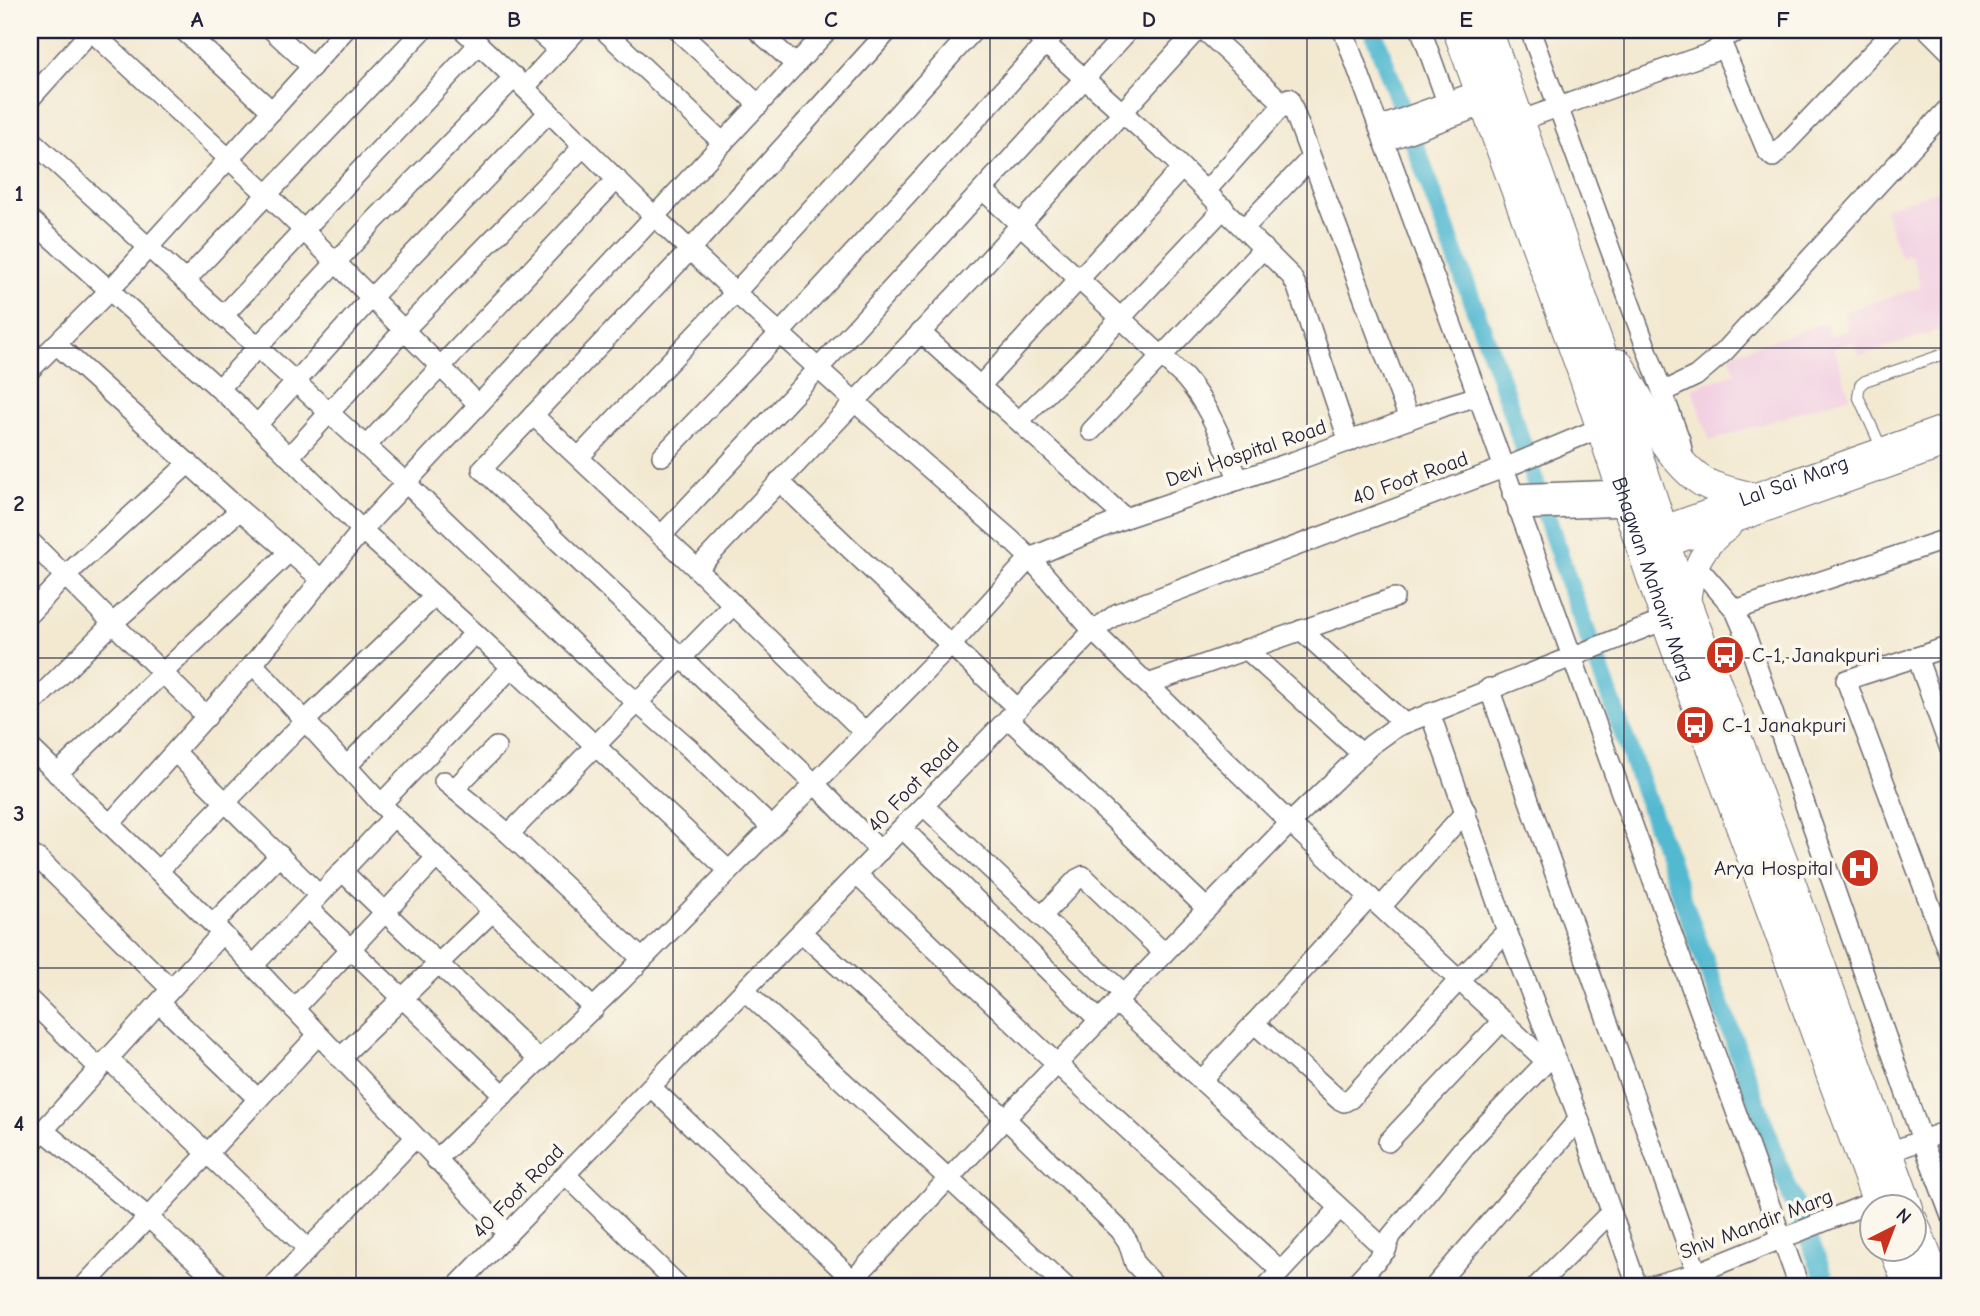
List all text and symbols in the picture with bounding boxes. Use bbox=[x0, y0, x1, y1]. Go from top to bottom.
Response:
text: A bbox=[191, 6, 204, 33]
text: B bbox=[507, 6, 521, 33]
text: C bbox=[824, 6, 838, 33]
text: D bbox=[1142, 6, 1156, 33]
text: E bbox=[1459, 6, 1473, 33]
text: F bbox=[1776, 6, 1790, 33]
text: 1 bbox=[14, 180, 24, 207]
street label: Devi Hospital Road bbox=[1163, 414, 1329, 492]
street label: 40 Foot Road bbox=[1349, 446, 1471, 510]
street label: Lal Sai Marg bbox=[1736, 450, 1851, 511]
street label: Bhagwan Mahavir Marg bbox=[1607, 474, 1699, 685]
text: 2 bbox=[13, 490, 25, 517]
bus stop icon: C-1, Janakpuri bbox=[1704, 634, 1746, 676]
place label: C-1, Janakpuri bbox=[1752, 643, 1880, 667]
bus stop icon: C-1 Janakpuri bbox=[1674, 704, 1716, 746]
place label: C-1 Janakpuri bbox=[1722, 713, 1847, 737]
street label: 40 Foot Road bbox=[862, 733, 964, 837]
text: 3 bbox=[13, 800, 25, 827]
hospital icon: Arya Hospital bbox=[1839, 847, 1881, 889]
place label: Arya Hospital bbox=[1714, 856, 1833, 880]
text: 4 bbox=[14, 1110, 25, 1137]
street label: 40 Foot Road bbox=[467, 1139, 569, 1243]
street label: Shiv Mandir Marg bbox=[1676, 1184, 1836, 1264]
north arrow bbox=[1857, 1194, 1927, 1264]
text: N bbox=[1892, 1204, 1916, 1228]

